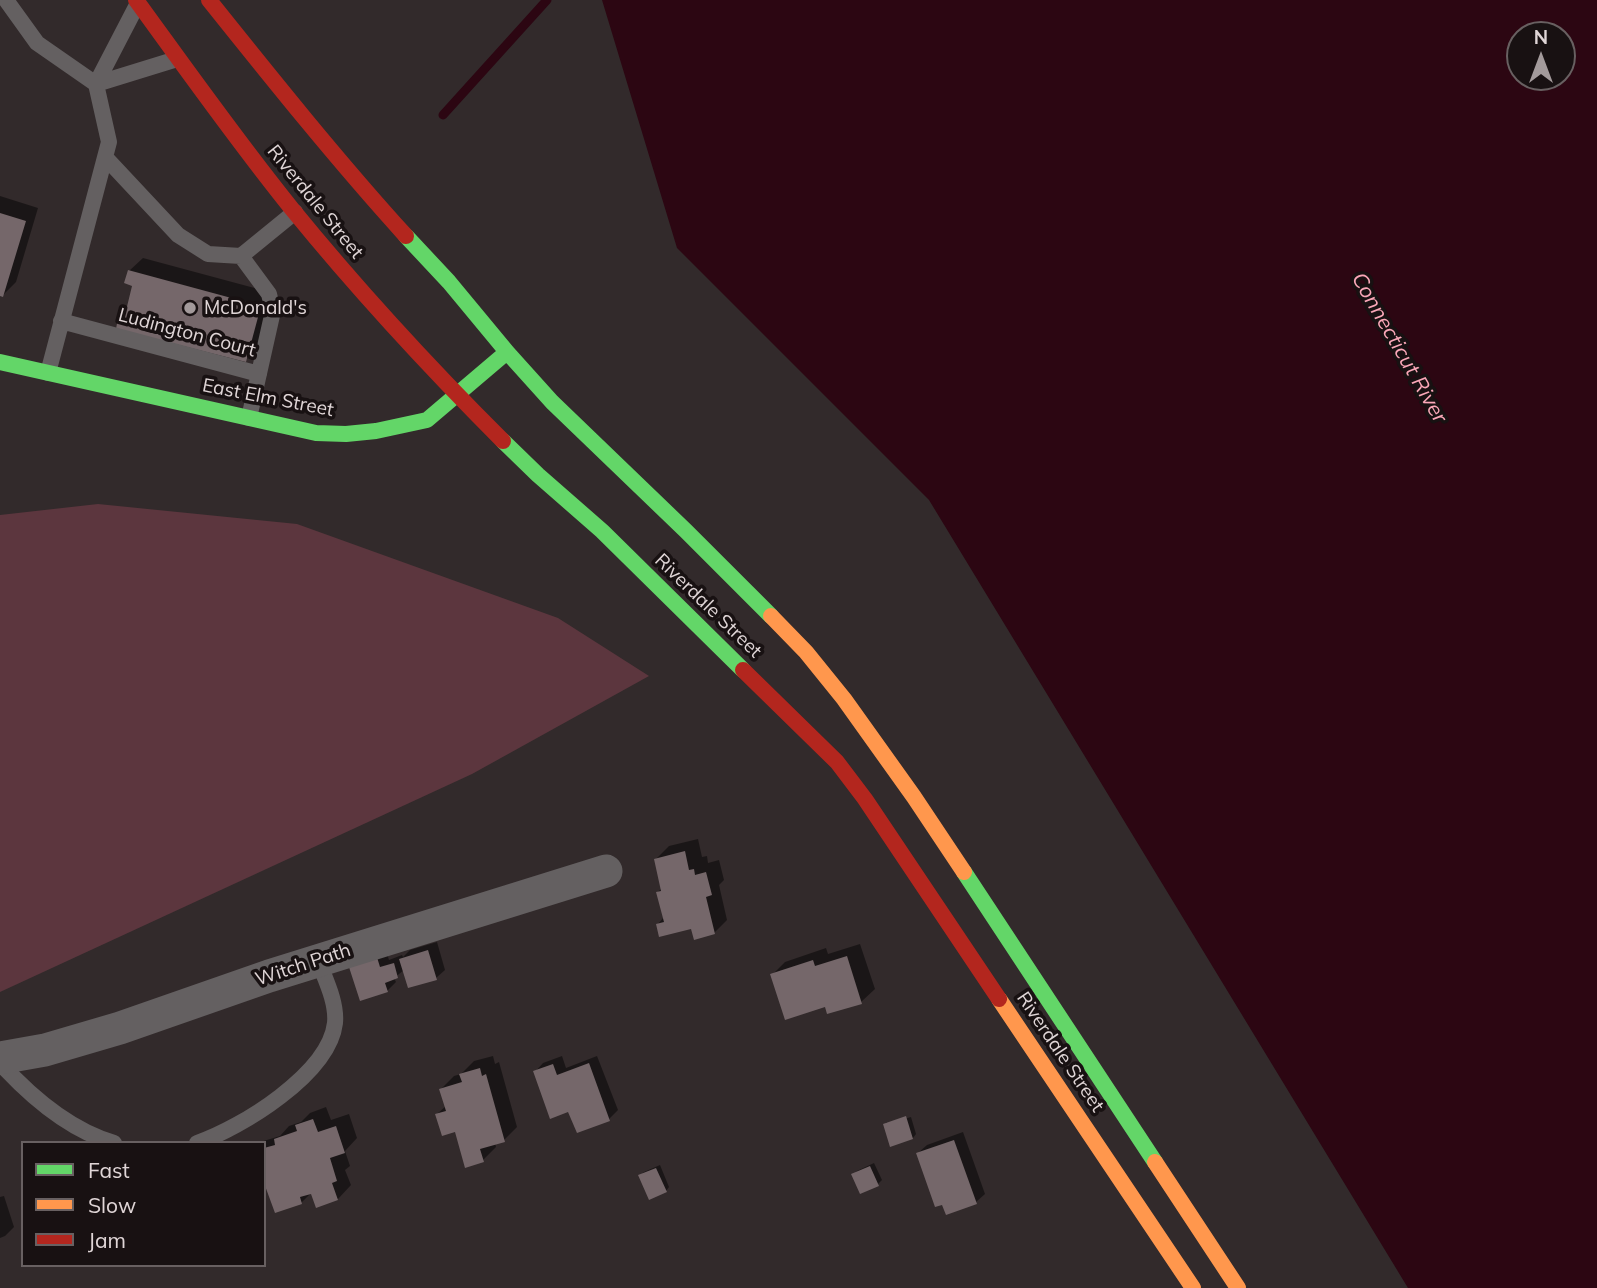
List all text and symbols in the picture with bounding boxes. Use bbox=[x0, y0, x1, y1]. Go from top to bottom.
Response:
north arrow bbox=[1506, 21, 1576, 91]
text: N bbox=[1534, 25, 1548, 49]
street label: Riverdale Street bbox=[262, 140, 368, 264]
water label: Connecticut River bbox=[1346, 268, 1452, 428]
place label: McDonald's bbox=[204, 297, 307, 319]
marker: McDonald's bbox=[182, 300, 198, 316]
street label: Ludington Court bbox=[116, 304, 258, 362]
street label: East Elm Street bbox=[200, 374, 336, 422]
street label: Riverdale Street bbox=[650, 549, 766, 663]
street label: Witch Path bbox=[252, 939, 354, 991]
street label: Riverdale Street bbox=[1011, 988, 1109, 1116]
legend bbox=[21, 1141, 266, 1267]
text: Fast bbox=[88, 1157, 130, 1183]
text: Slow bbox=[88, 1192, 136, 1218]
text: Jam bbox=[88, 1227, 126, 1253]

